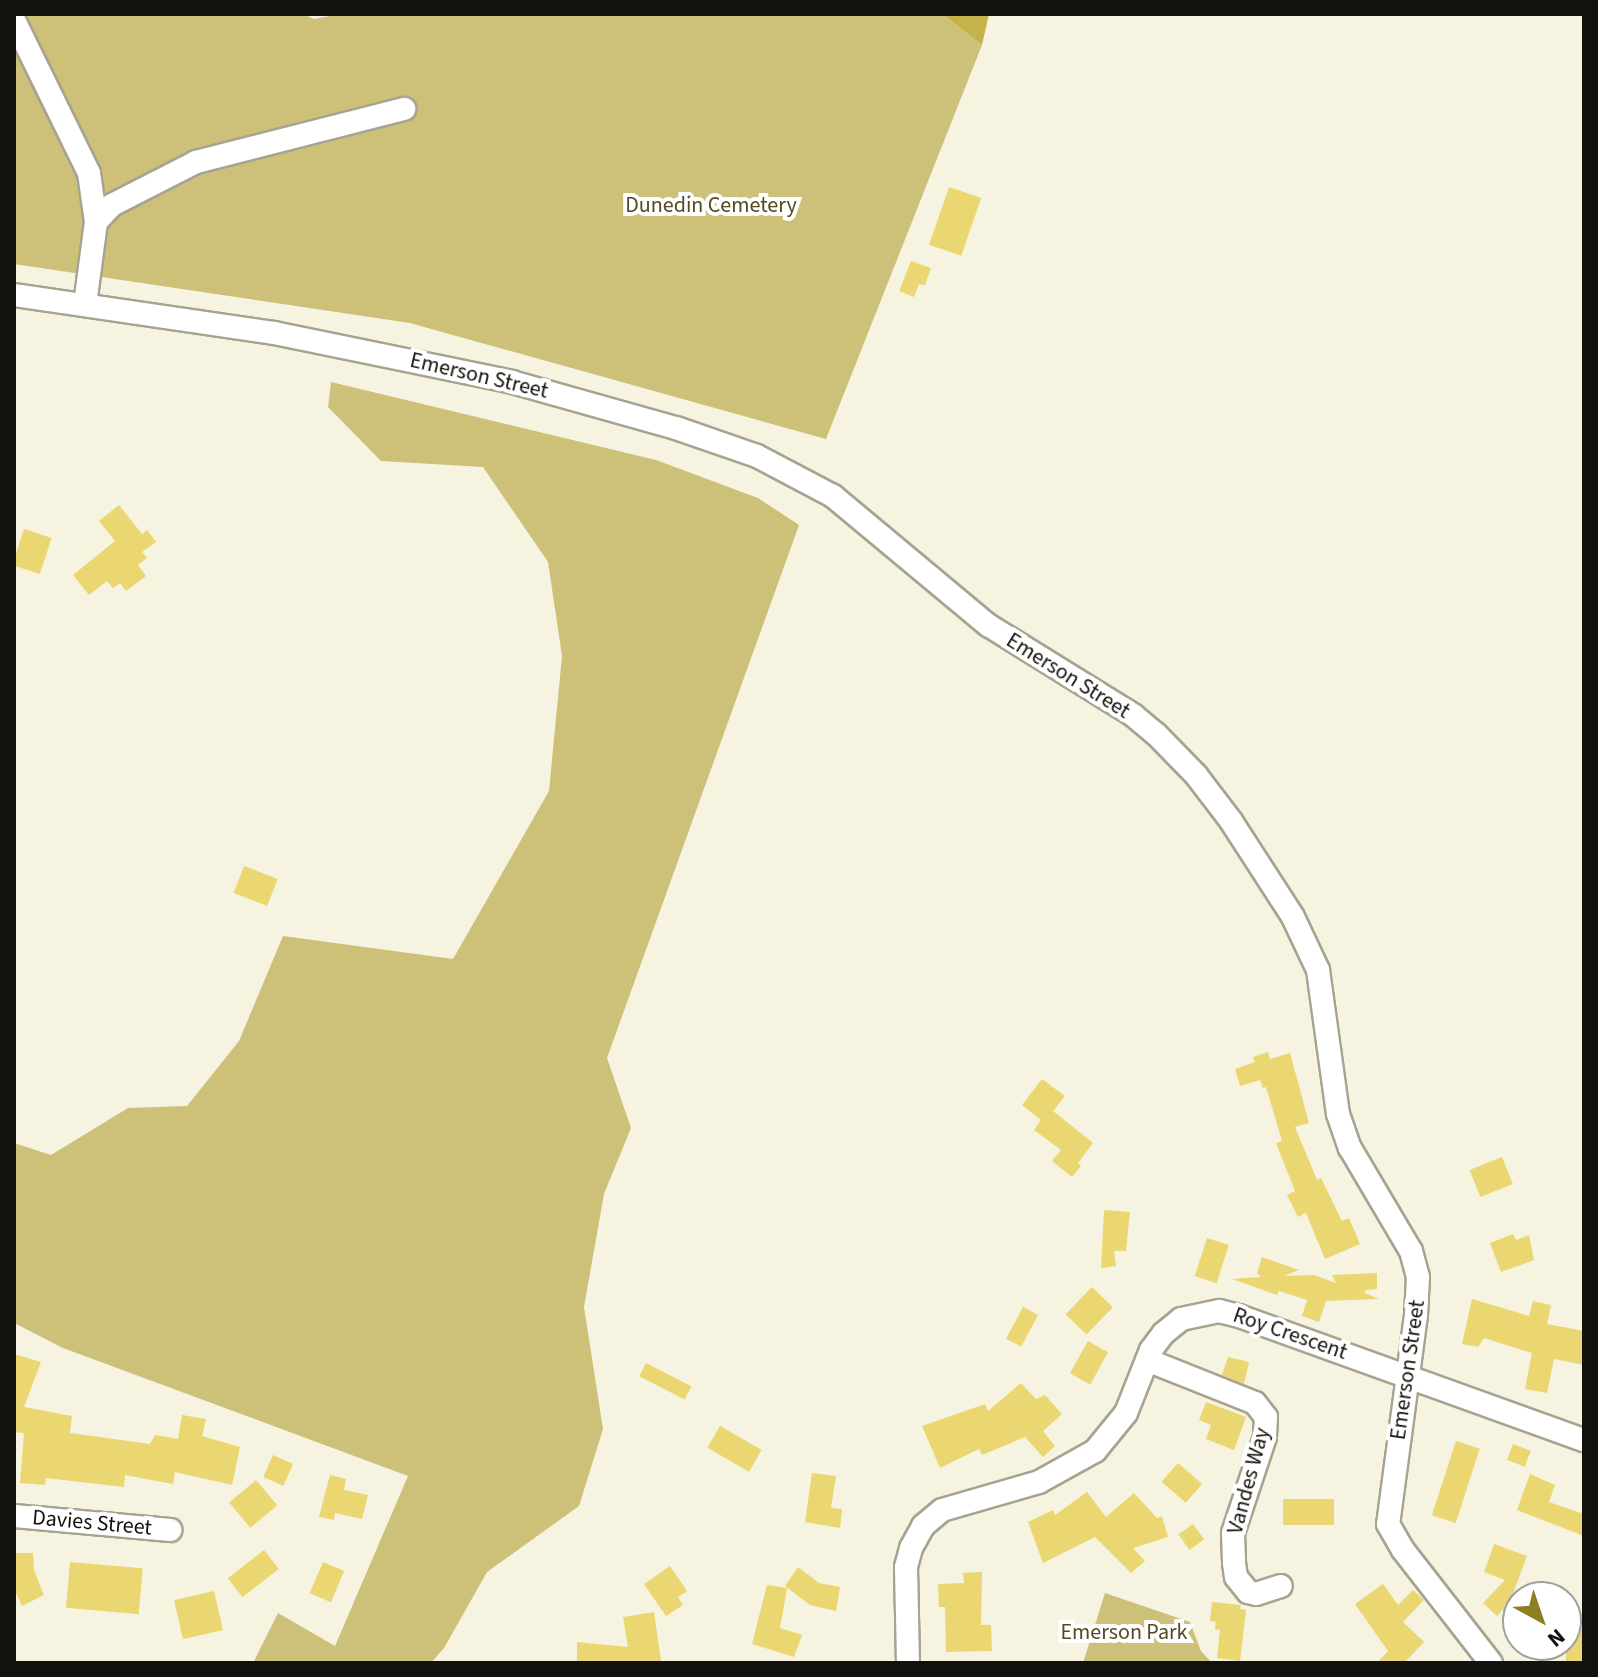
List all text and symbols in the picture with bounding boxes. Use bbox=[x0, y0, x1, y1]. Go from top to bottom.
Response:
park label: Dunedin Cemetery bbox=[625, 193, 797, 219]
street label: Emerson Street bbox=[407, 347, 551, 405]
street label: Emerson Street bbox=[1001, 627, 1135, 725]
street label: Emerson Street bbox=[1385, 1298, 1431, 1442]
street label: Roy Crescent bbox=[1230, 1302, 1350, 1366]
street label: Vandes Way bbox=[1222, 1425, 1276, 1537]
street label: Davies Street bbox=[31, 1505, 153, 1541]
north arrow bbox=[1502, 1581, 1582, 1661]
park label: Emerson Park bbox=[1061, 1620, 1187, 1646]
text: N bbox=[1540, 1621, 1572, 1655]

